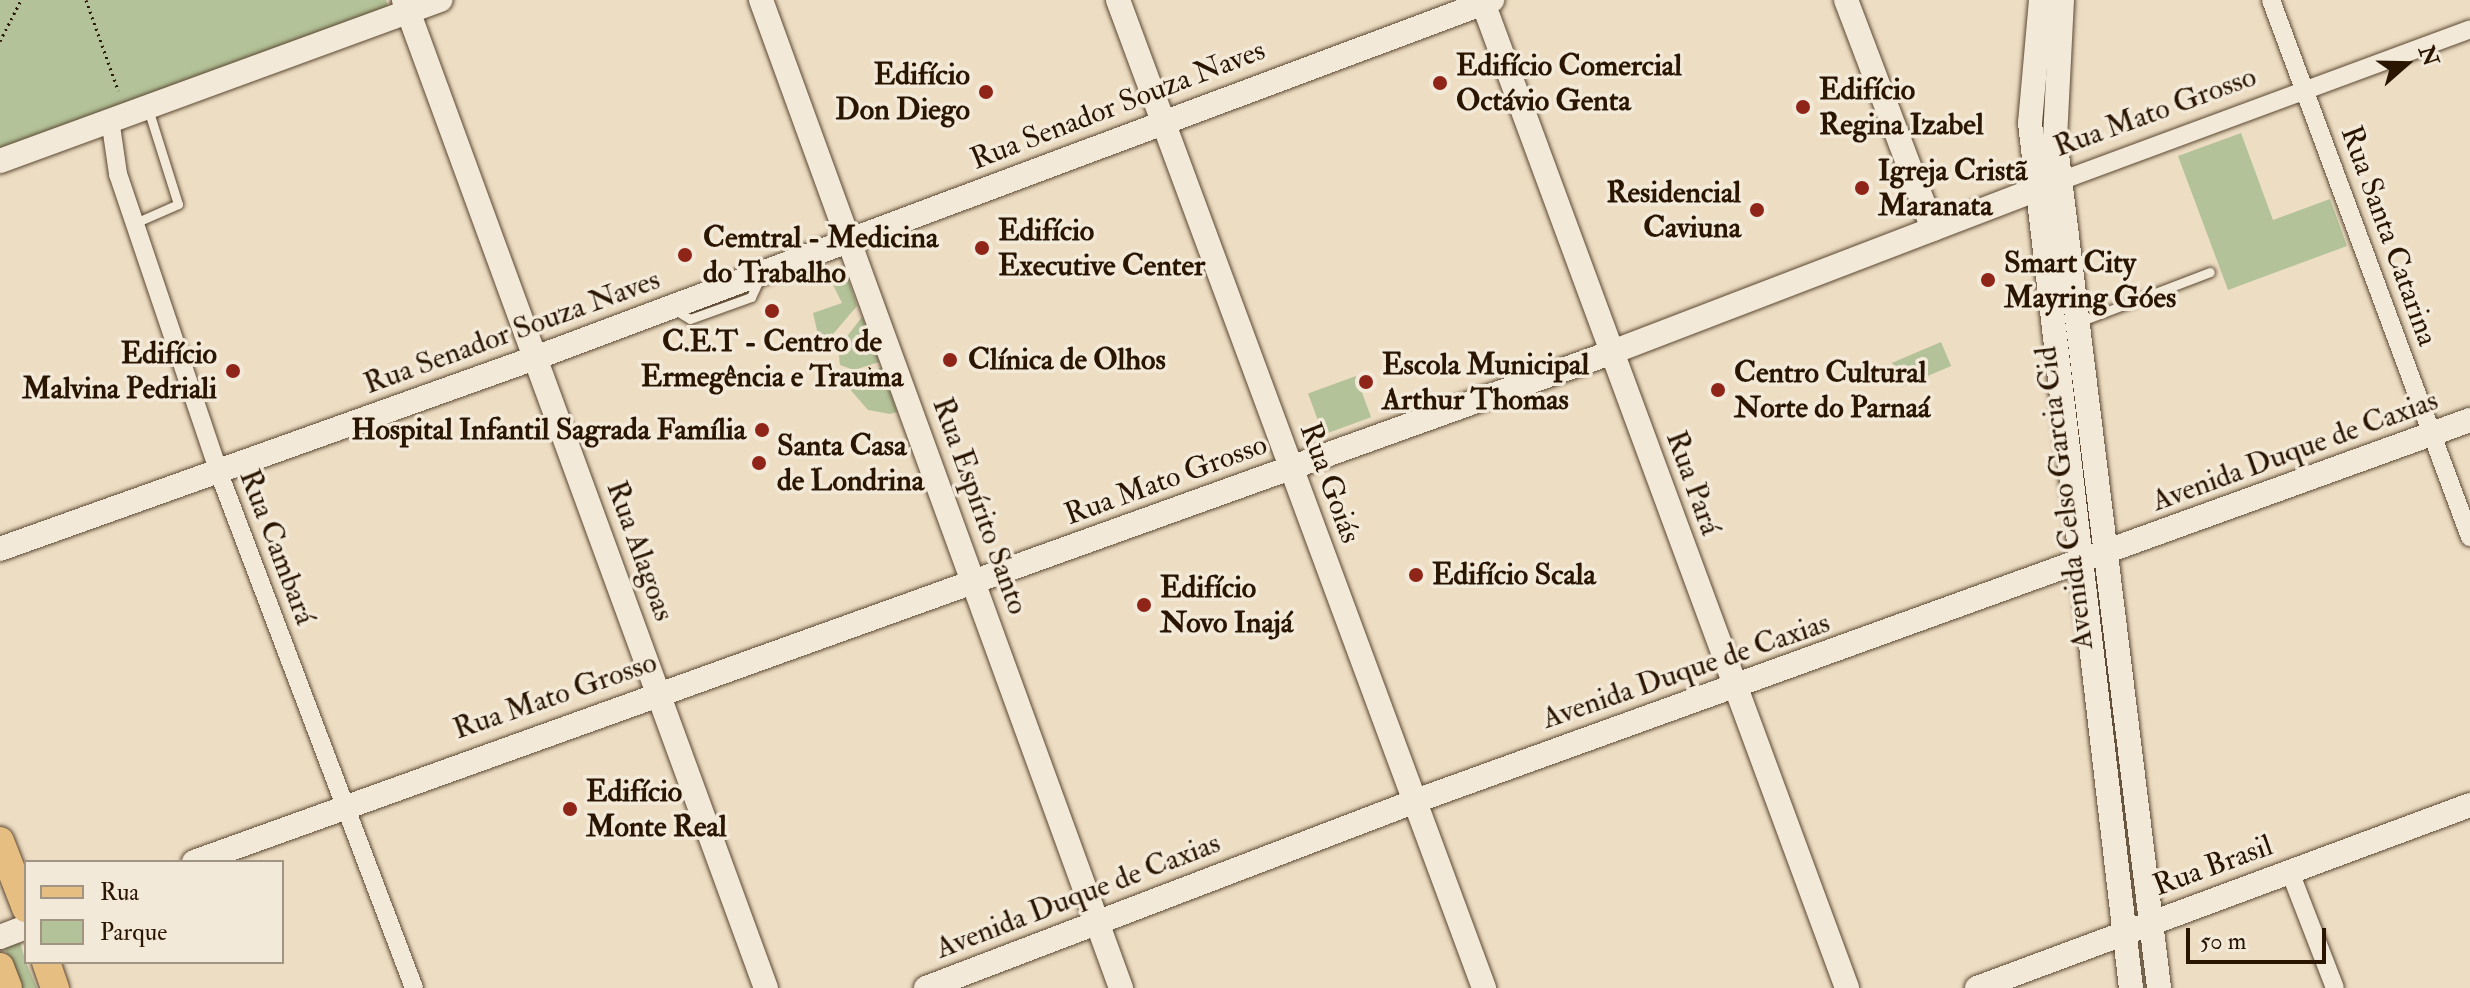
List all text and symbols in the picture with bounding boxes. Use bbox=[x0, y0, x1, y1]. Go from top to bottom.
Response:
north arrow bbox=[2366, 24, 2446, 104]
street label: Rua Senador Souza Naves bbox=[966, 32, 1270, 178]
text: N bbox=[2412, 42, 2445, 70]
place label: Edifício Comercial Octávio Genta bbox=[1456, 48, 1682, 118]
place label: Edifício Don Diego bbox=[835, 57, 970, 128]
street label: Rua Mato Grosso bbox=[2049, 59, 2261, 165]
place label: Edifício Regina Izabel bbox=[1819, 72, 1984, 142]
marker: Edifício Comercial Octávio Genta bbox=[1431, 74, 1449, 92]
marker: Edifício Don Diego bbox=[977, 83, 995, 101]
marker: Edifício Regina Izabel bbox=[1794, 98, 1812, 116]
street label: Rua Santa Catarina bbox=[2333, 121, 2445, 351]
place label: Igreja Cristã Maranata bbox=[1878, 153, 2027, 224]
place label: Residencial Caviuna bbox=[1606, 175, 1741, 246]
marker: Igreja Cristã Maranata bbox=[1853, 179, 1871, 197]
marker: Residencial Caviuna bbox=[1748, 201, 1766, 219]
place label: Edifício Executive Center bbox=[998, 213, 1205, 284]
place label: Cemtral - Medicina do Trabalho bbox=[703, 220, 938, 290]
marker: Edifício Executive Center bbox=[973, 239, 991, 257]
marker: Cemtral - Medicina do Trabalho bbox=[674, 244, 696, 266]
place label: Smart City Mayring Góes bbox=[2004, 245, 2176, 316]
street label: Rua Senador Souza Naves bbox=[359, 262, 665, 402]
marker: Smart City Mayring Góes bbox=[1979, 271, 1997, 289]
marker: C.E.T - Centro de Ermegência e Trauma bbox=[763, 302, 781, 320]
place label: C.E.T - Centro de Ermegência e Trauma bbox=[641, 324, 903, 394]
place label: Edifício Malvina Pedriali bbox=[22, 336, 217, 406]
place label: Clínica de Olhos bbox=[968, 342, 1166, 378]
street label: Avenida Celso Garcia Cid bbox=[2029, 344, 2101, 652]
place label: Escola Municipal Arthur Thomas bbox=[1382, 347, 1589, 418]
marker: Clínica de Olhos bbox=[939, 349, 961, 371]
place label: Centro Cultural Norte do Parnaá bbox=[1734, 355, 1930, 426]
marker: Edifício Malvina Pedriali bbox=[224, 362, 242, 380]
marker: Escola Municipal Arthur Thomas bbox=[1357, 373, 1375, 391]
marker: Centro Cultural Norte do Parnaá bbox=[1709, 381, 1727, 399]
street label: Avenida Duque de Caxias bbox=[2147, 382, 2443, 520]
street label: Rua Espírito Santo bbox=[924, 393, 1036, 619]
place label: Hospital Infantil Sagrada Família bbox=[351, 412, 746, 448]
street label: Rua Goiás bbox=[1292, 418, 1368, 548]
marker: Hospital Infantil Sagrada Família bbox=[753, 421, 771, 439]
street label: Rua Pará bbox=[1658, 426, 1728, 540]
street label: Rua Mato Grosso bbox=[1060, 427, 1272, 533]
place label: Santa Casa de Londrina bbox=[777, 428, 924, 498]
marker: Santa Casa de Londrina bbox=[748, 452, 770, 474]
street label: Rua Cambará bbox=[231, 464, 323, 630]
street label: Rua Alagoas bbox=[598, 476, 682, 626]
place label: Edifício Scala bbox=[1432, 557, 1596, 593]
marker: Edifício Scala bbox=[1407, 566, 1425, 584]
place label: Edifício Novo Inajá bbox=[1160, 570, 1293, 640]
marker: Edifício Novo Inajá bbox=[1135, 596, 1153, 614]
street label: Avenida Duque de Caxias bbox=[1537, 605, 1835, 737]
street label: Rua Mato Grosso bbox=[449, 644, 661, 748]
place label: Edifício Monte Real bbox=[586, 774, 727, 844]
marker: Edifício Monte Real bbox=[561, 800, 579, 818]
street label: Avenida Duque de Caxias bbox=[931, 825, 1225, 967]
street label: Rua Brasil bbox=[2148, 828, 2278, 904]
legend bbox=[24, 860, 284, 964]
text: Rua bbox=[100, 877, 139, 908]
scale bar bbox=[2190, 912, 2330, 962]
text: Parque bbox=[100, 917, 167, 948]
text: 50 m bbox=[2200, 926, 2246, 957]

